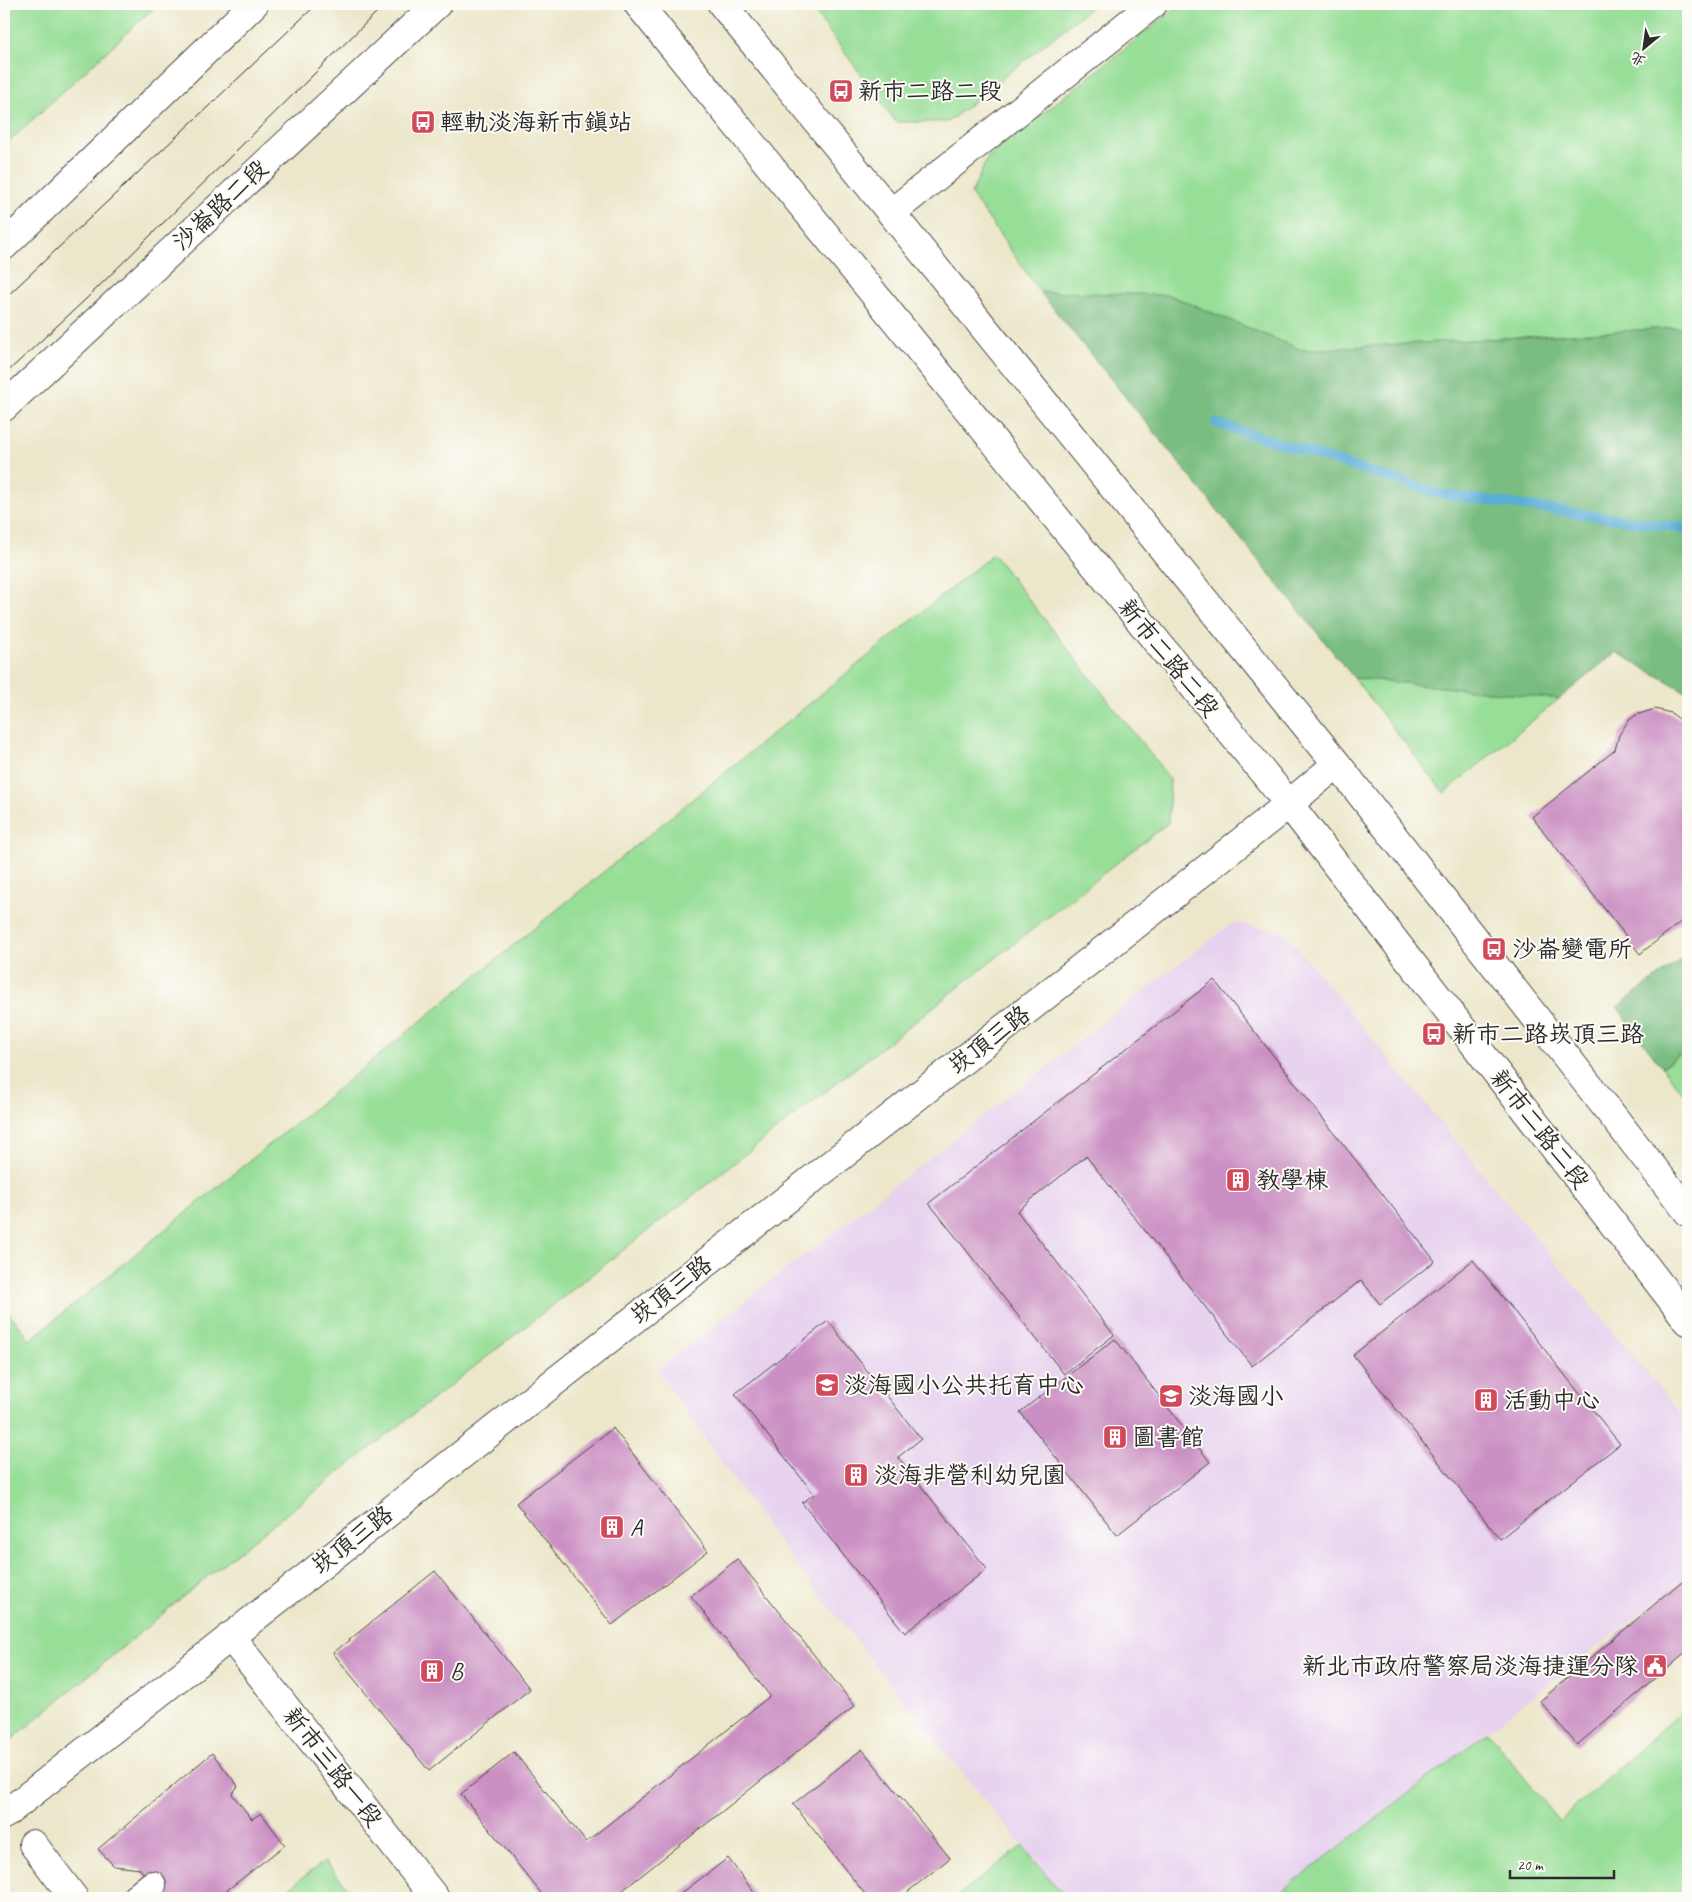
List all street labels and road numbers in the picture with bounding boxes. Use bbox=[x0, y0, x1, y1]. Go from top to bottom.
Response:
street label: 沙崙路二段 bbox=[166, 153, 274, 257]
street label: 新市二路二段 bbox=[1112, 593, 1226, 723]
street label: 崁頂三路 bbox=[942, 999, 1036, 1081]
street label: 新市二路二段 bbox=[1484, 1063, 1596, 1195]
street label: 崁頂三路 bbox=[624, 1249, 718, 1331]
street label: 崁頂三路 bbox=[305, 1499, 399, 1581]
street label: 新市三路一段 bbox=[277, 1701, 389, 1833]

